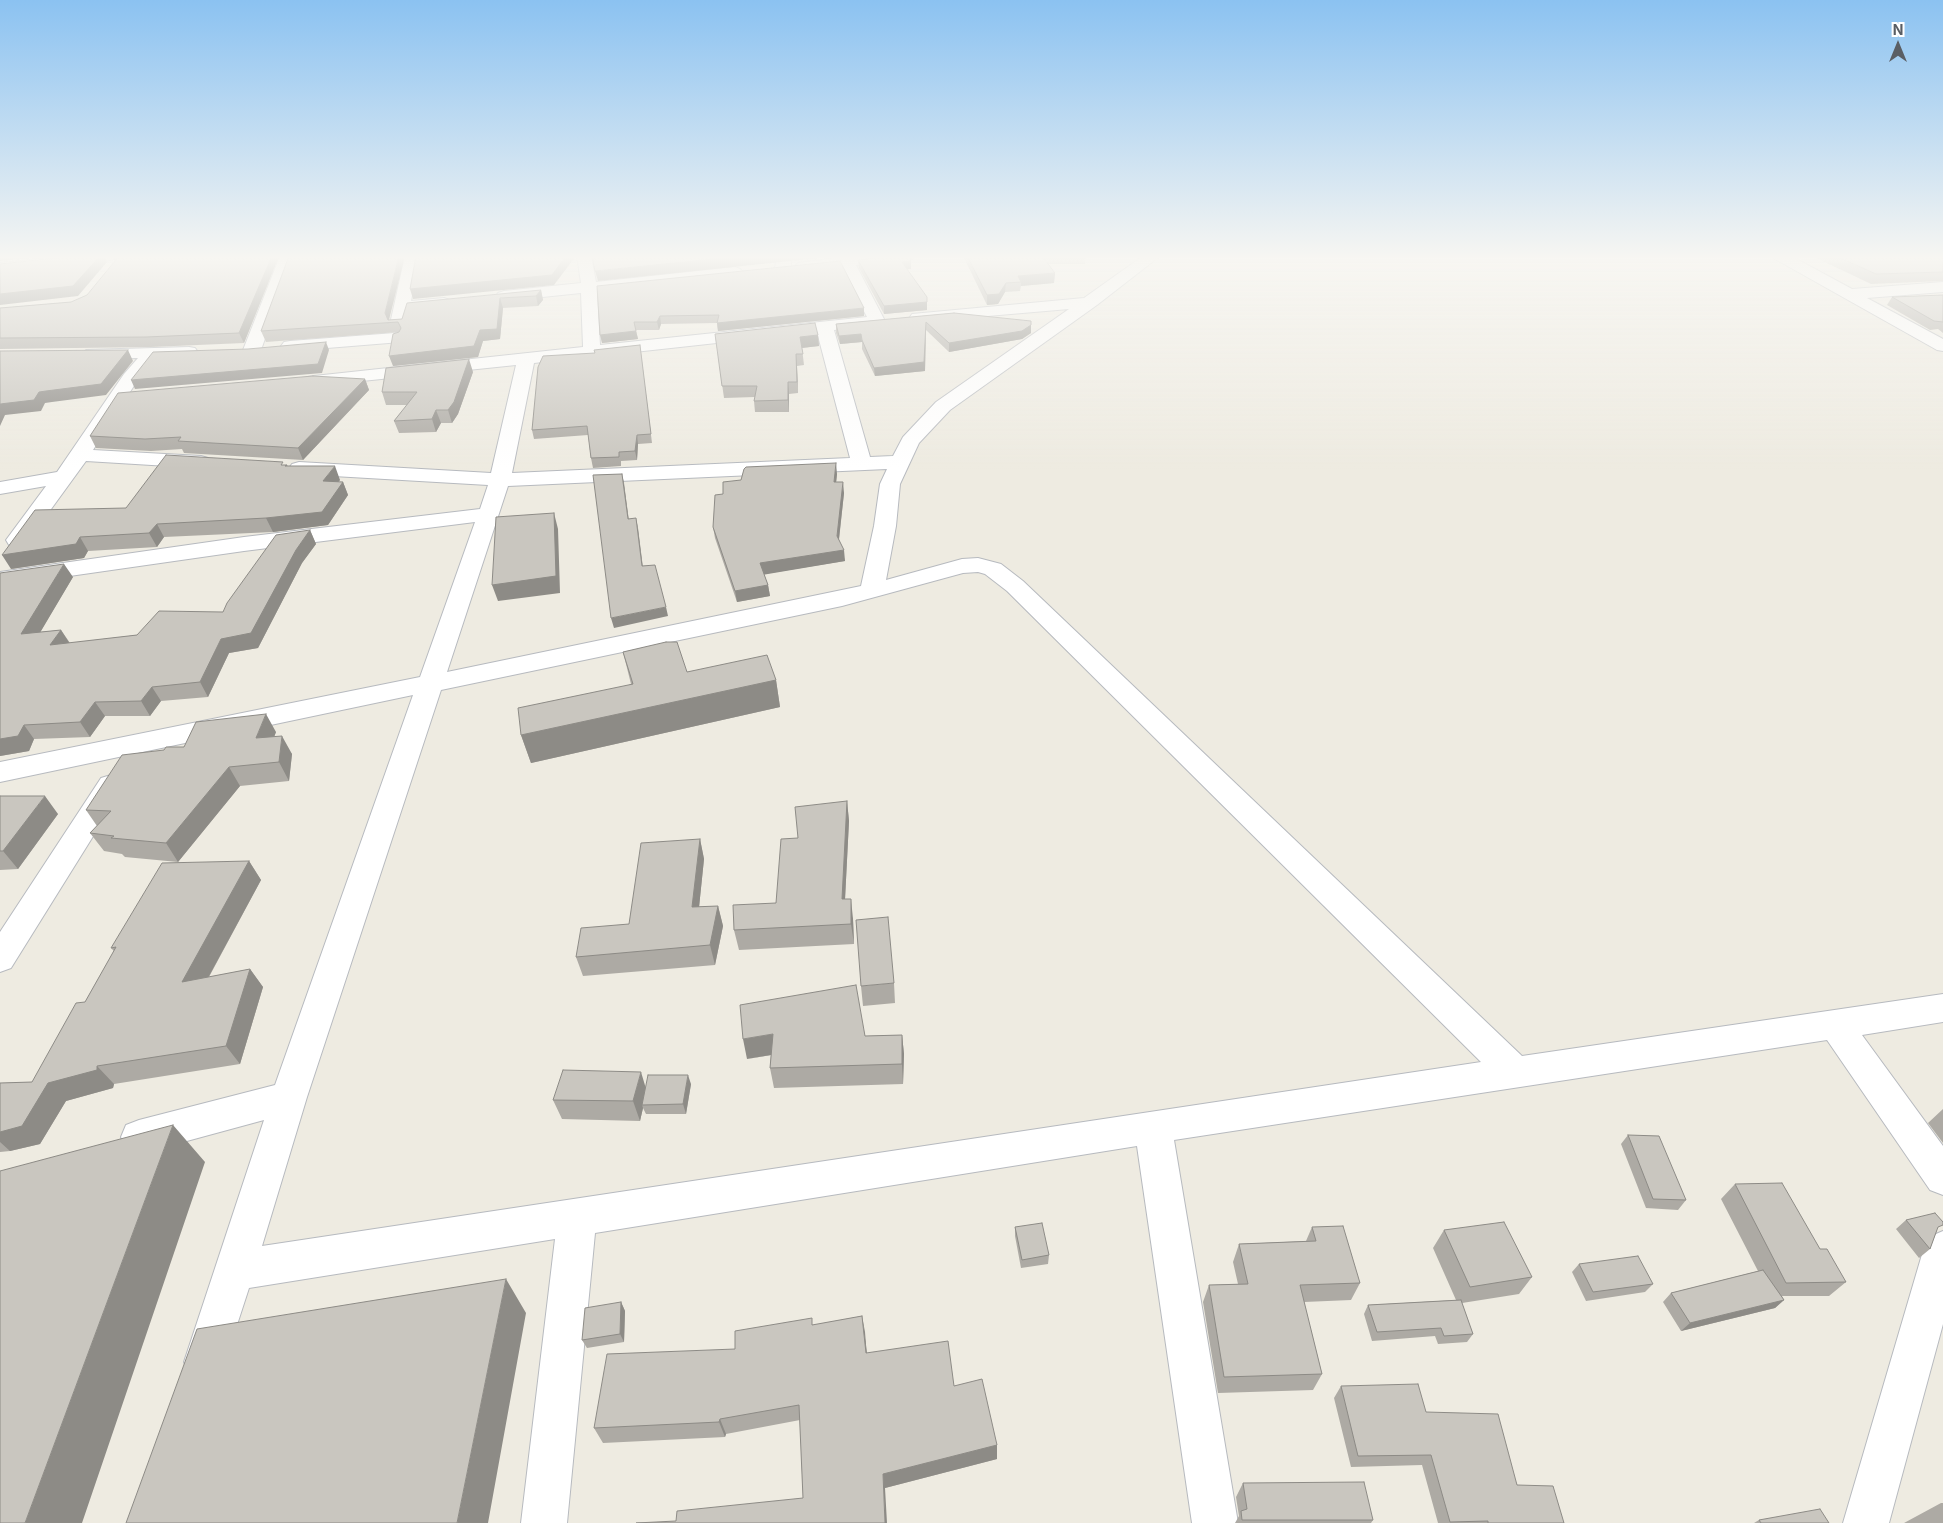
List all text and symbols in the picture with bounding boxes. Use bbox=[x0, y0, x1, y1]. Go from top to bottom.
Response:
north arrow bbox=[1873, 20, 1923, 70]
text: N bbox=[1893, 21, 1903, 38]

